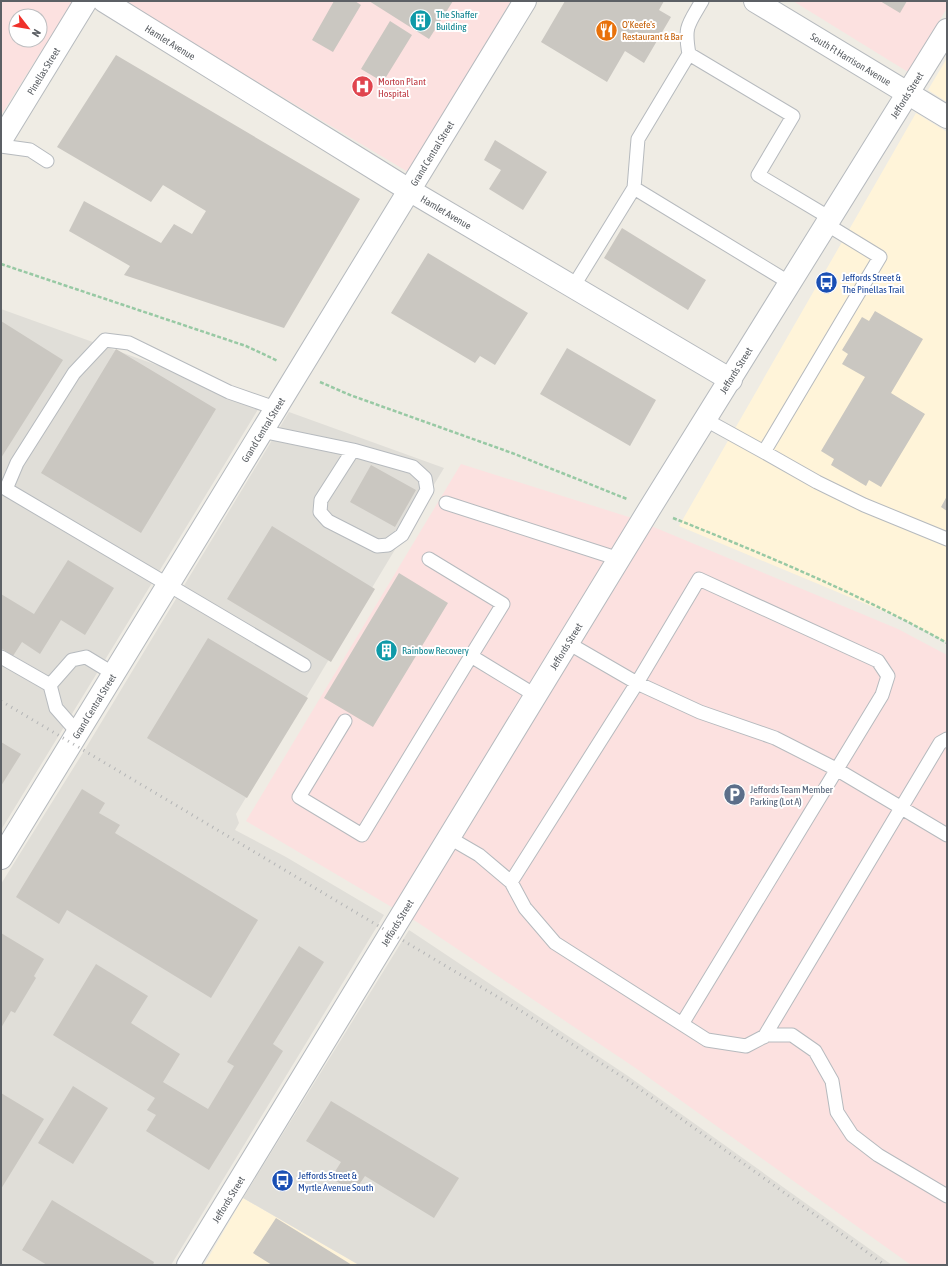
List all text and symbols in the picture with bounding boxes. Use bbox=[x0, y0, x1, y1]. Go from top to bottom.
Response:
building icon: The Shaffer Building bbox=[407, 7, 433, 33]
north arrow bbox=[8, 8, 48, 48]
place label: The Shaffer Building bbox=[436, 9, 479, 32]
restaurant icon: O'Keefe's Restaurant & Bar bbox=[593, 17, 619, 43]
place label: O'Keefe's Restaurant & Bar bbox=[622, 19, 684, 42]
street label: Hamlet Avenue bbox=[143, 22, 198, 62]
text: N bbox=[30, 27, 43, 39]
street label: South Ft Harrison Avenue bbox=[809, 30, 893, 88]
street label: Pinellas Street bbox=[25, 45, 62, 96]
street label: Jeffords Street bbox=[888, 70, 925, 120]
hospital icon: Morton Plant Hospital bbox=[349, 74, 375, 100]
place label: Morton Plant Hospital bbox=[378, 76, 426, 99]
street label: Grand Central Street bbox=[408, 119, 456, 188]
street label: Hamlet Avenue bbox=[419, 193, 474, 231]
bus stop icon: Jeffords Street & The Pinellas Trail bbox=[813, 270, 839, 296]
place label: Jeffords Street & The Pinellas Trail bbox=[842, 272, 905, 295]
street label: Jeffords Street bbox=[717, 345, 754, 395]
street label: Grand Central Street bbox=[239, 395, 287, 464]
street label: Jeffords Street bbox=[547, 621, 584, 671]
building icon: Rainbow Recovery bbox=[373, 637, 399, 663]
place label: Rainbow Recovery bbox=[402, 645, 469, 656]
street label: Grand Central Street bbox=[70, 672, 118, 741]
parking icon: Jeffords Team Member Parking (Lot A) bbox=[722, 782, 748, 808]
place label: Jeffords Team Member Parking (Lot A) bbox=[750, 784, 834, 807]
street label: Jeffords Street bbox=[379, 897, 415, 948]
bus stop icon: Jeffords Street & Myrtle Avenue South bbox=[269, 1168, 295, 1194]
place label: Jeffords Street & Myrtle Avenue South bbox=[298, 1170, 374, 1193]
street label: Jeffords Street bbox=[210, 1174, 247, 1225]

